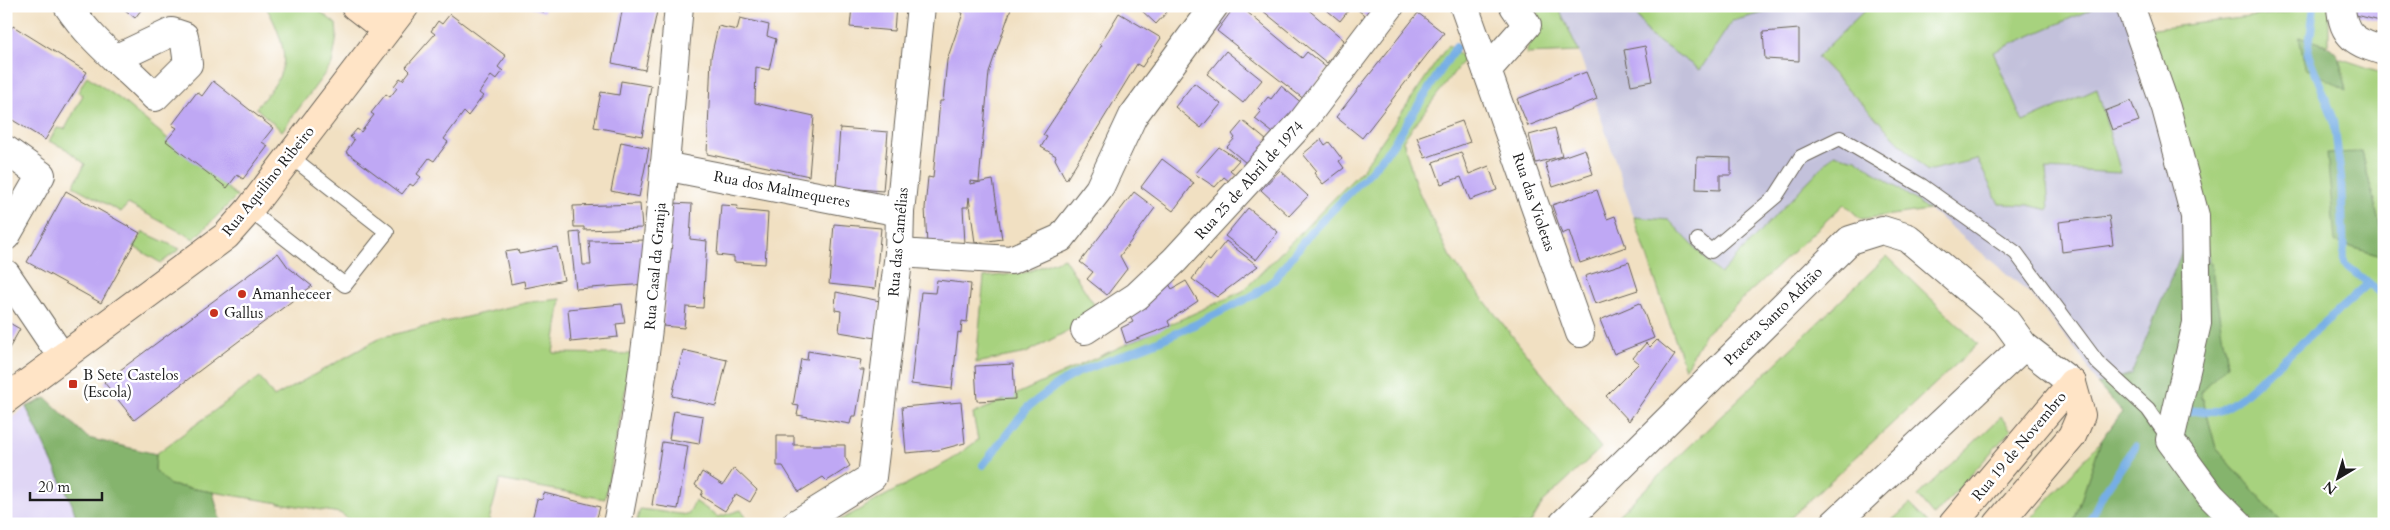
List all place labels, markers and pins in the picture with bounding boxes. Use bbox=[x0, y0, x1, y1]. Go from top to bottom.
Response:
place label: Amanheceer bbox=[252, 284, 332, 304]
marker: Amanheceer bbox=[236, 288, 248, 300]
place label: Gallus bbox=[224, 303, 263, 323]
marker: Gallus bbox=[208, 307, 220, 319]
place label: B Sete Castelos (Escola) bbox=[83, 365, 179, 402]
marker: B Sete Castelos (Escola) bbox=[67, 378, 79, 390]

